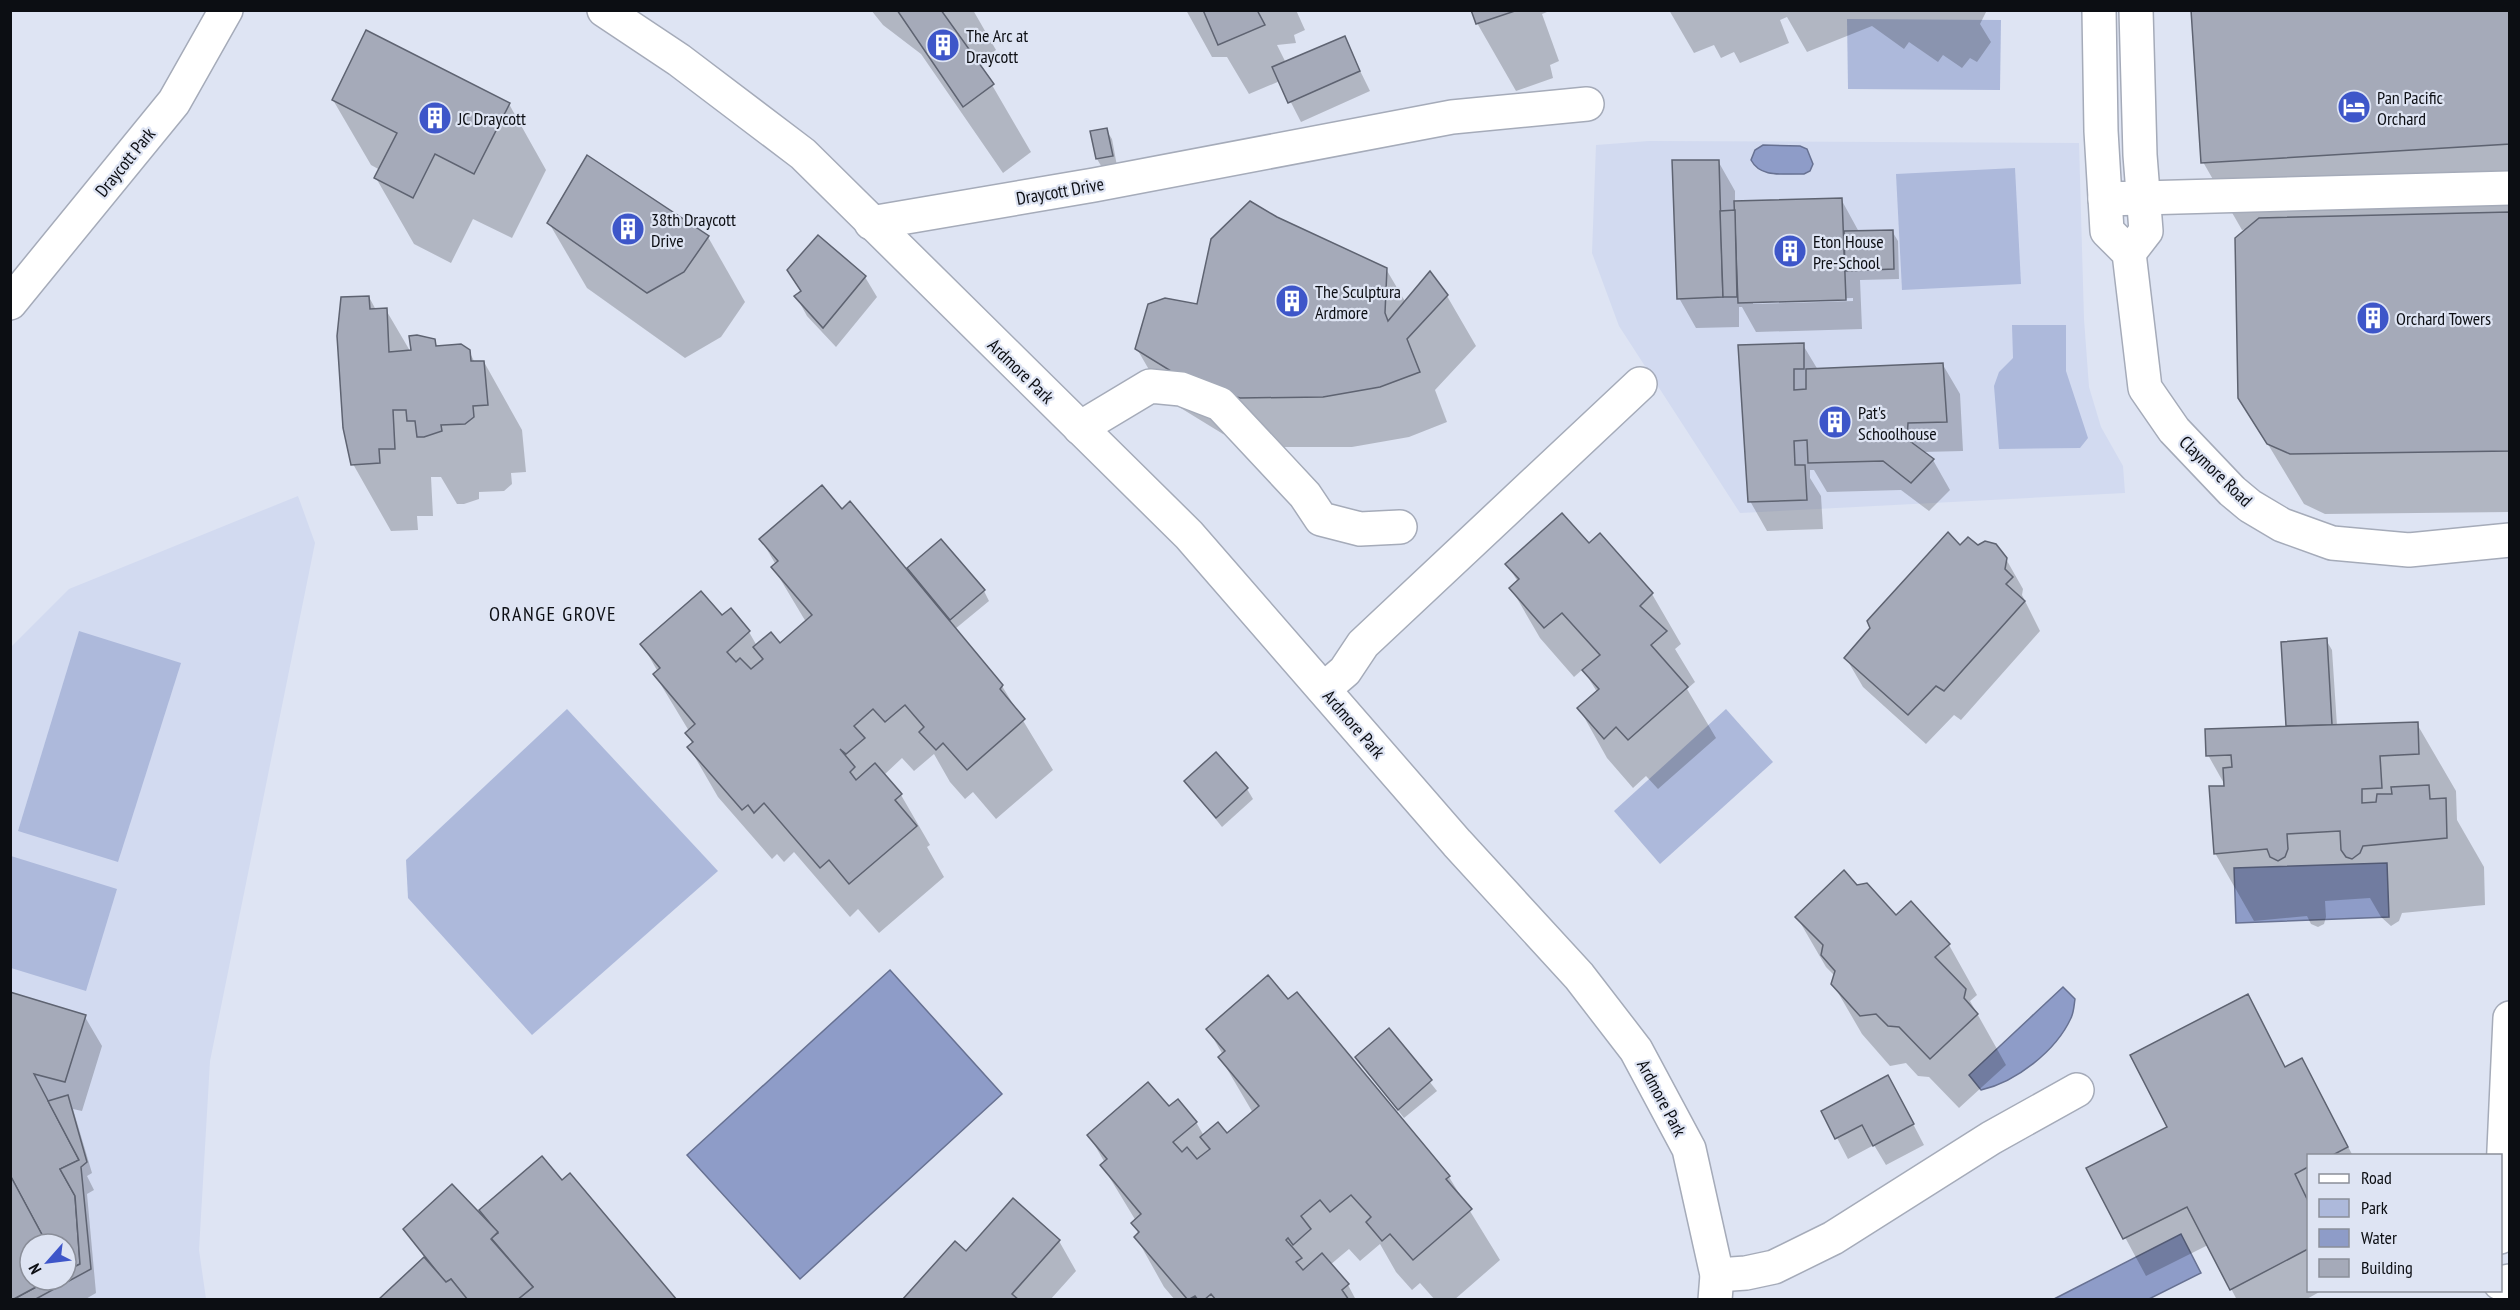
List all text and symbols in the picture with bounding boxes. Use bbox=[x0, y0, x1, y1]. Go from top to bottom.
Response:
place label: The Arc at Draycott bbox=[966, 24, 1028, 68]
building icon: The Arc at Draycott bbox=[925, 27, 961, 63]
place label: Pan Pacific Orchard bbox=[2377, 86, 2444, 130]
hotel icon: Pan Pacific Orchard bbox=[2336, 89, 2372, 125]
building icon: JC Draycott bbox=[417, 100, 453, 136]
place label: JC Draycott bbox=[457, 107, 526, 130]
street label: Draycott Park bbox=[90, 123, 160, 201]
street label: Draycott Drive bbox=[1014, 172, 1106, 210]
place label: 38th Draycott Drive bbox=[651, 208, 736, 252]
building icon: 38th Draycott Drive bbox=[610, 211, 646, 247]
place label: Eton House Pre-School bbox=[1813, 230, 1884, 274]
building icon: Eton House Pre-School bbox=[1772, 233, 1808, 269]
place label: The Sculptura Ardmore bbox=[1315, 280, 1401, 324]
building icon: The Sculptura Ardmore bbox=[1274, 283, 1310, 319]
building icon: Orchard Towers bbox=[2355, 300, 2391, 336]
place label: Orchard Towers bbox=[2396, 307, 2491, 330]
street label: Ardmore Park bbox=[983, 334, 1059, 408]
place label: Pat's Schoolhouse bbox=[1858, 401, 1937, 445]
building icon: Pat's Schoolhouse bbox=[1817, 404, 1853, 440]
street label: Claymore Road bbox=[2175, 430, 2257, 512]
district label: ORANGE GROVE bbox=[489, 601, 617, 627]
street label: Ardmore Park bbox=[1318, 685, 1390, 763]
street label: Ardmore Park bbox=[1632, 1056, 1692, 1140]
legend bbox=[2307, 1154, 2502, 1292]
text: Road bbox=[2361, 1166, 2392, 1189]
text: Park bbox=[2361, 1196, 2388, 1219]
text: Water bbox=[2361, 1226, 2397, 1249]
north arrow bbox=[18, 1232, 78, 1292]
text: Building bbox=[2361, 1256, 2413, 1279]
text: N bbox=[24, 1261, 46, 1278]

